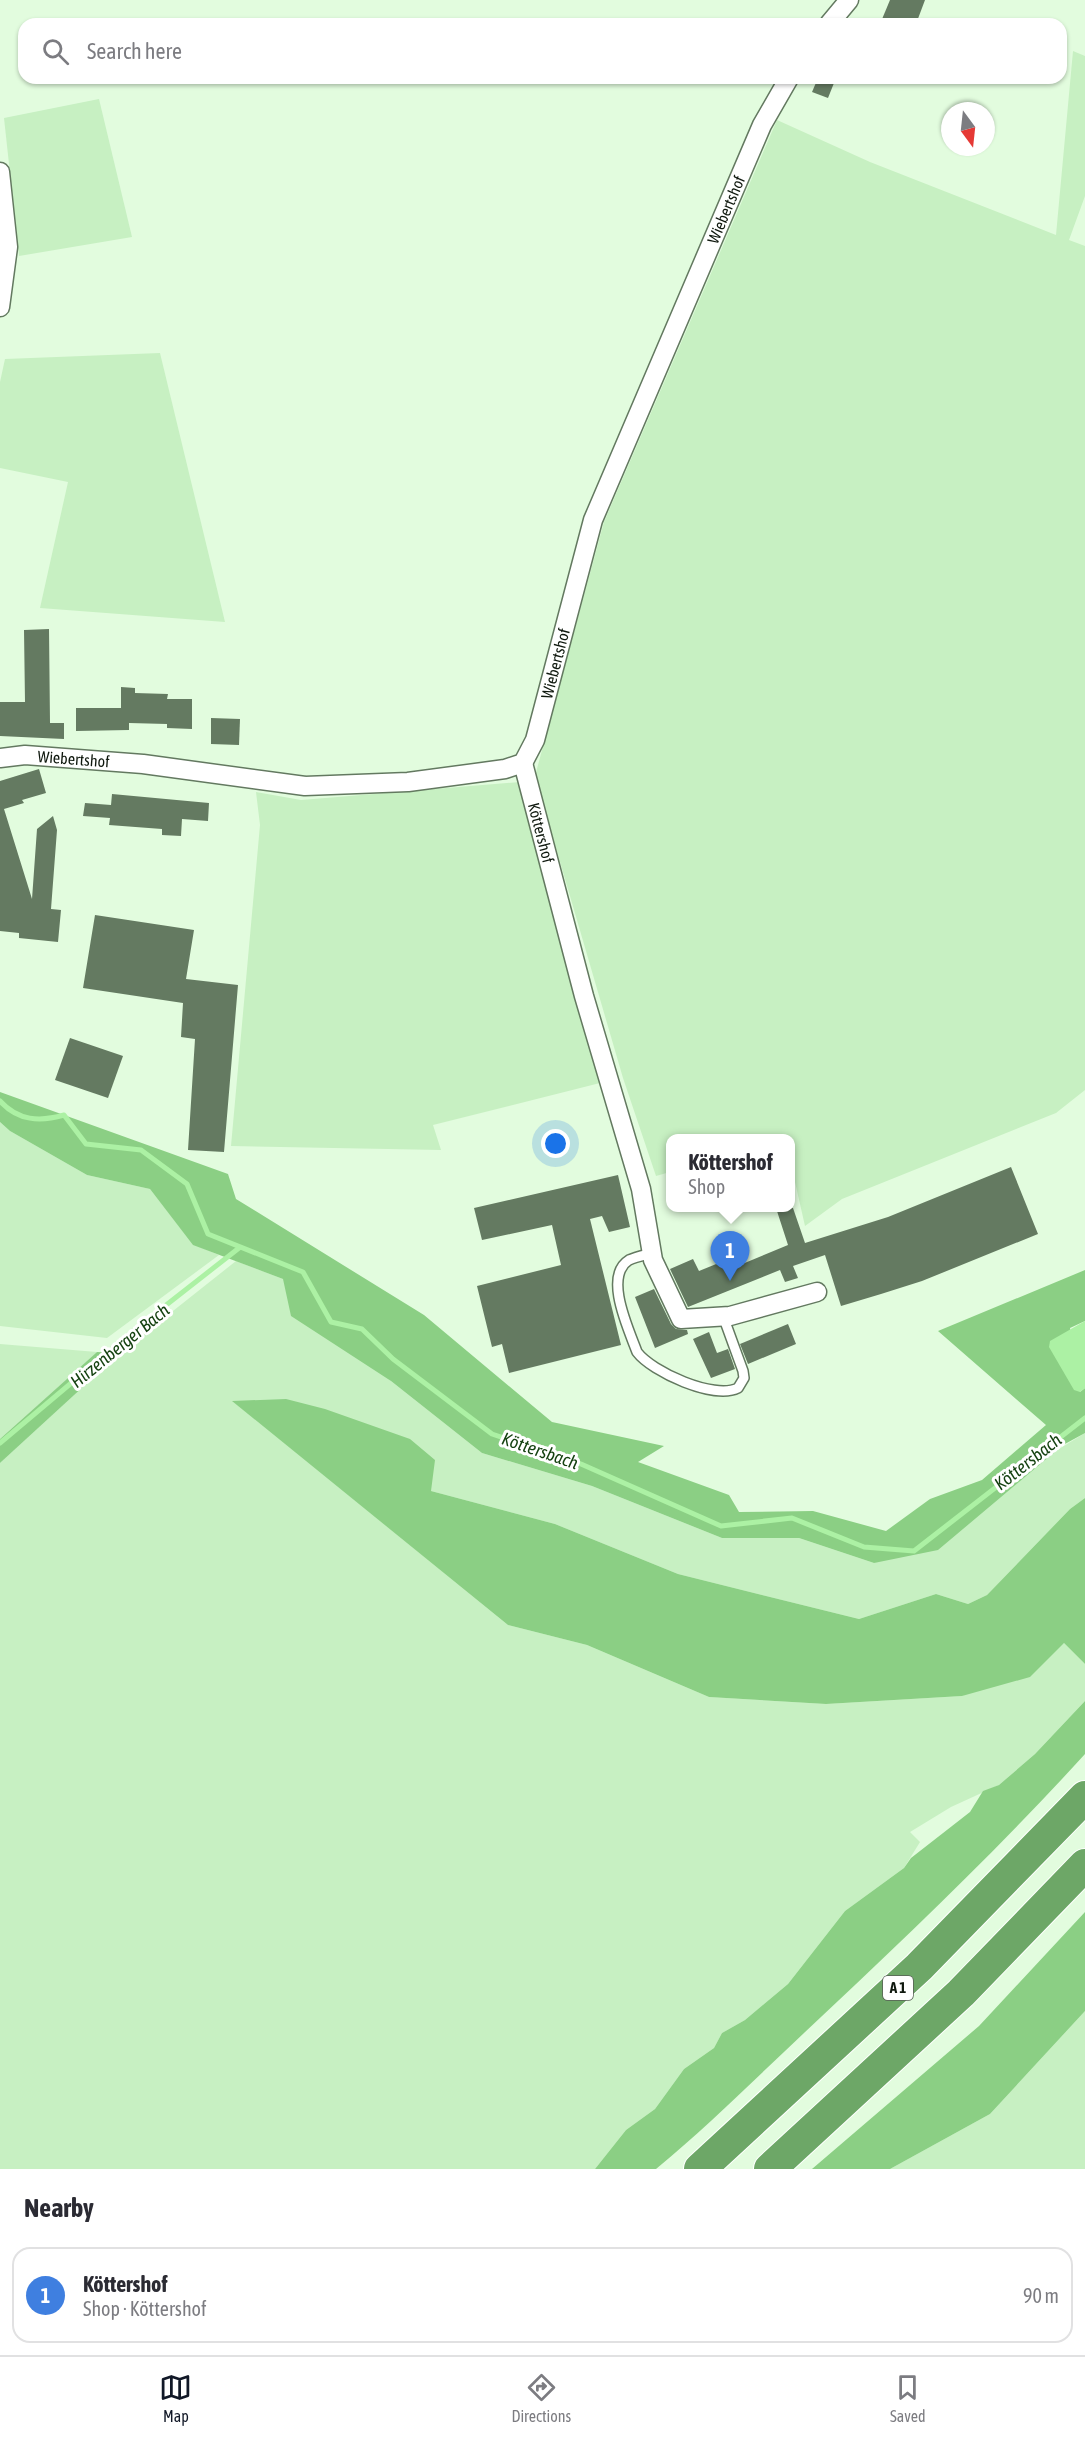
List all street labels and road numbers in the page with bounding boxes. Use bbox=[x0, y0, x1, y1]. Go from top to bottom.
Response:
street label: Wiebertshof bbox=[703, 172, 748, 246]
street label: Wiebertshof bbox=[537, 626, 573, 701]
street label: Wiebertshof bbox=[37, 747, 111, 770]
street label: Köttershof bbox=[525, 801, 558, 865]
road number: A 1 bbox=[883, 1976, 913, 2000]

